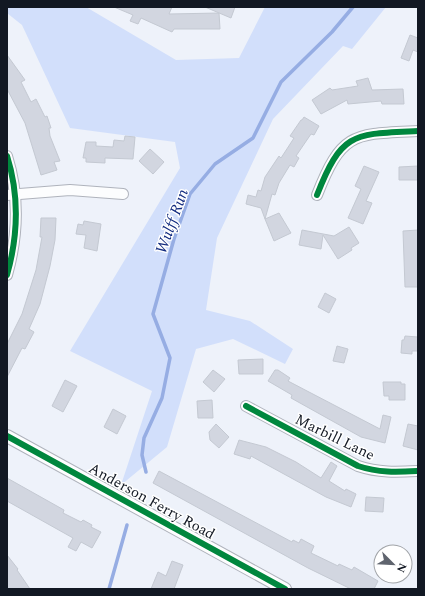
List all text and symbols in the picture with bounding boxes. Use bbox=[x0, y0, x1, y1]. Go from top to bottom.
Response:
water label: Wulff Run bbox=[149, 185, 195, 257]
street label: Marbill Lane bbox=[291, 408, 379, 467]
street label: Anderson Ferry Road bbox=[84, 457, 219, 546]
north arrow bbox=[373, 544, 413, 584]
text: N bbox=[392, 560, 411, 575]

